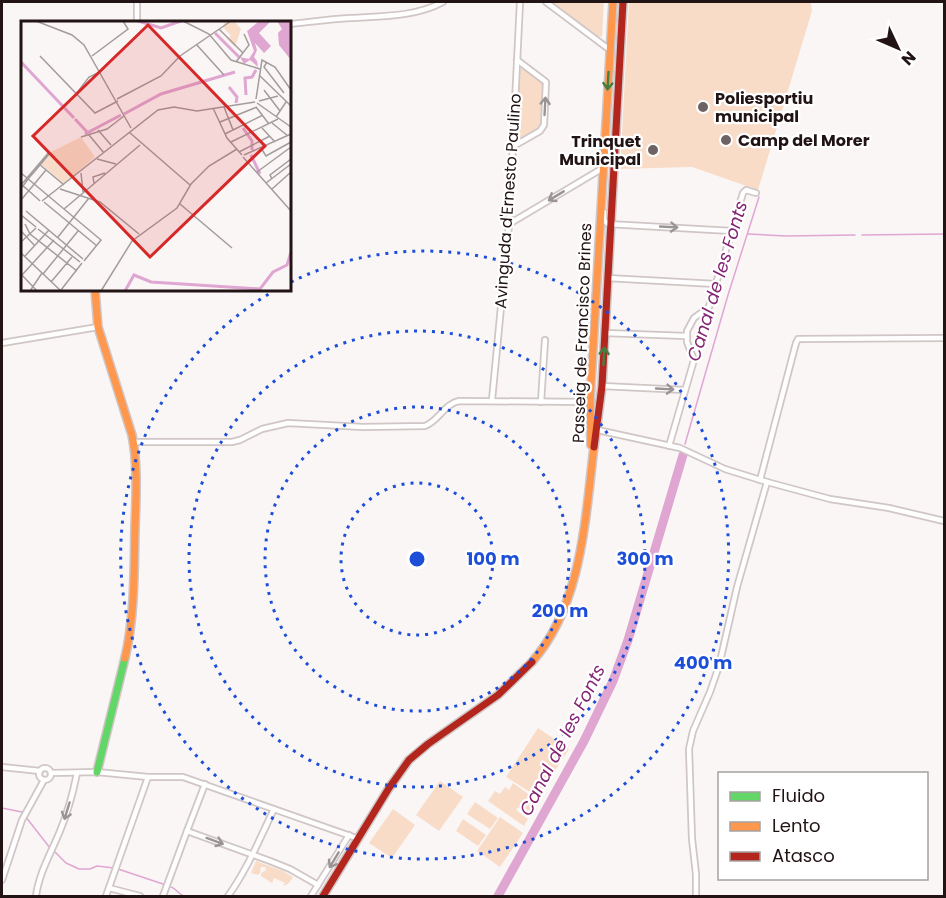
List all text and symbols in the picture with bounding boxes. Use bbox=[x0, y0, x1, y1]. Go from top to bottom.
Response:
north arrow bbox=[868, 18, 928, 78]
inset map bbox=[21, 21, 291, 291]
text: N bbox=[896, 46, 921, 70]
one-way arrow bbox=[603, 70, 614, 90]
place label: Poliesportiu municipal bbox=[715, 87, 813, 128]
street label: Avinguda d'Ernesto Paulino bbox=[489, 92, 527, 310]
one-way arrow bbox=[540, 97, 551, 117]
marker: Poliesportiu municipal bbox=[696, 100, 710, 114]
place label: Camp del Morer bbox=[738, 129, 870, 152]
place label: Trinquet Municipal bbox=[559, 130, 641, 171]
marker: Camp del Morer bbox=[719, 133, 733, 147]
marker: Trinquet Municipal bbox=[646, 143, 660, 157]
one-way arrow bbox=[548, 190, 565, 202]
water label: Canal de les Fonts bbox=[681, 198, 753, 364]
one-way arrow bbox=[658, 222, 678, 233]
street label: Passeig de Francisco Brines bbox=[567, 223, 597, 443]
one-way arrow bbox=[598, 347, 609, 367]
one-way arrow bbox=[654, 384, 674, 395]
text: 100 m bbox=[466, 546, 520, 571]
text: 300 m bbox=[616, 546, 674, 571]
centre of rings bbox=[407, 549, 427, 569]
text: 200 m bbox=[532, 598, 588, 623]
text: 400 m bbox=[674, 650, 732, 675]
water label: Canal de les Fonts bbox=[513, 660, 611, 820]
legend bbox=[718, 772, 928, 880]
text: Fluido bbox=[772, 783, 825, 808]
one-way arrow bbox=[61, 801, 72, 820]
text: Lento bbox=[772, 813, 821, 838]
one-way arrow bbox=[205, 836, 224, 847]
text: Atasco bbox=[772, 843, 835, 868]
one-way arrow bbox=[327, 851, 339, 868]

